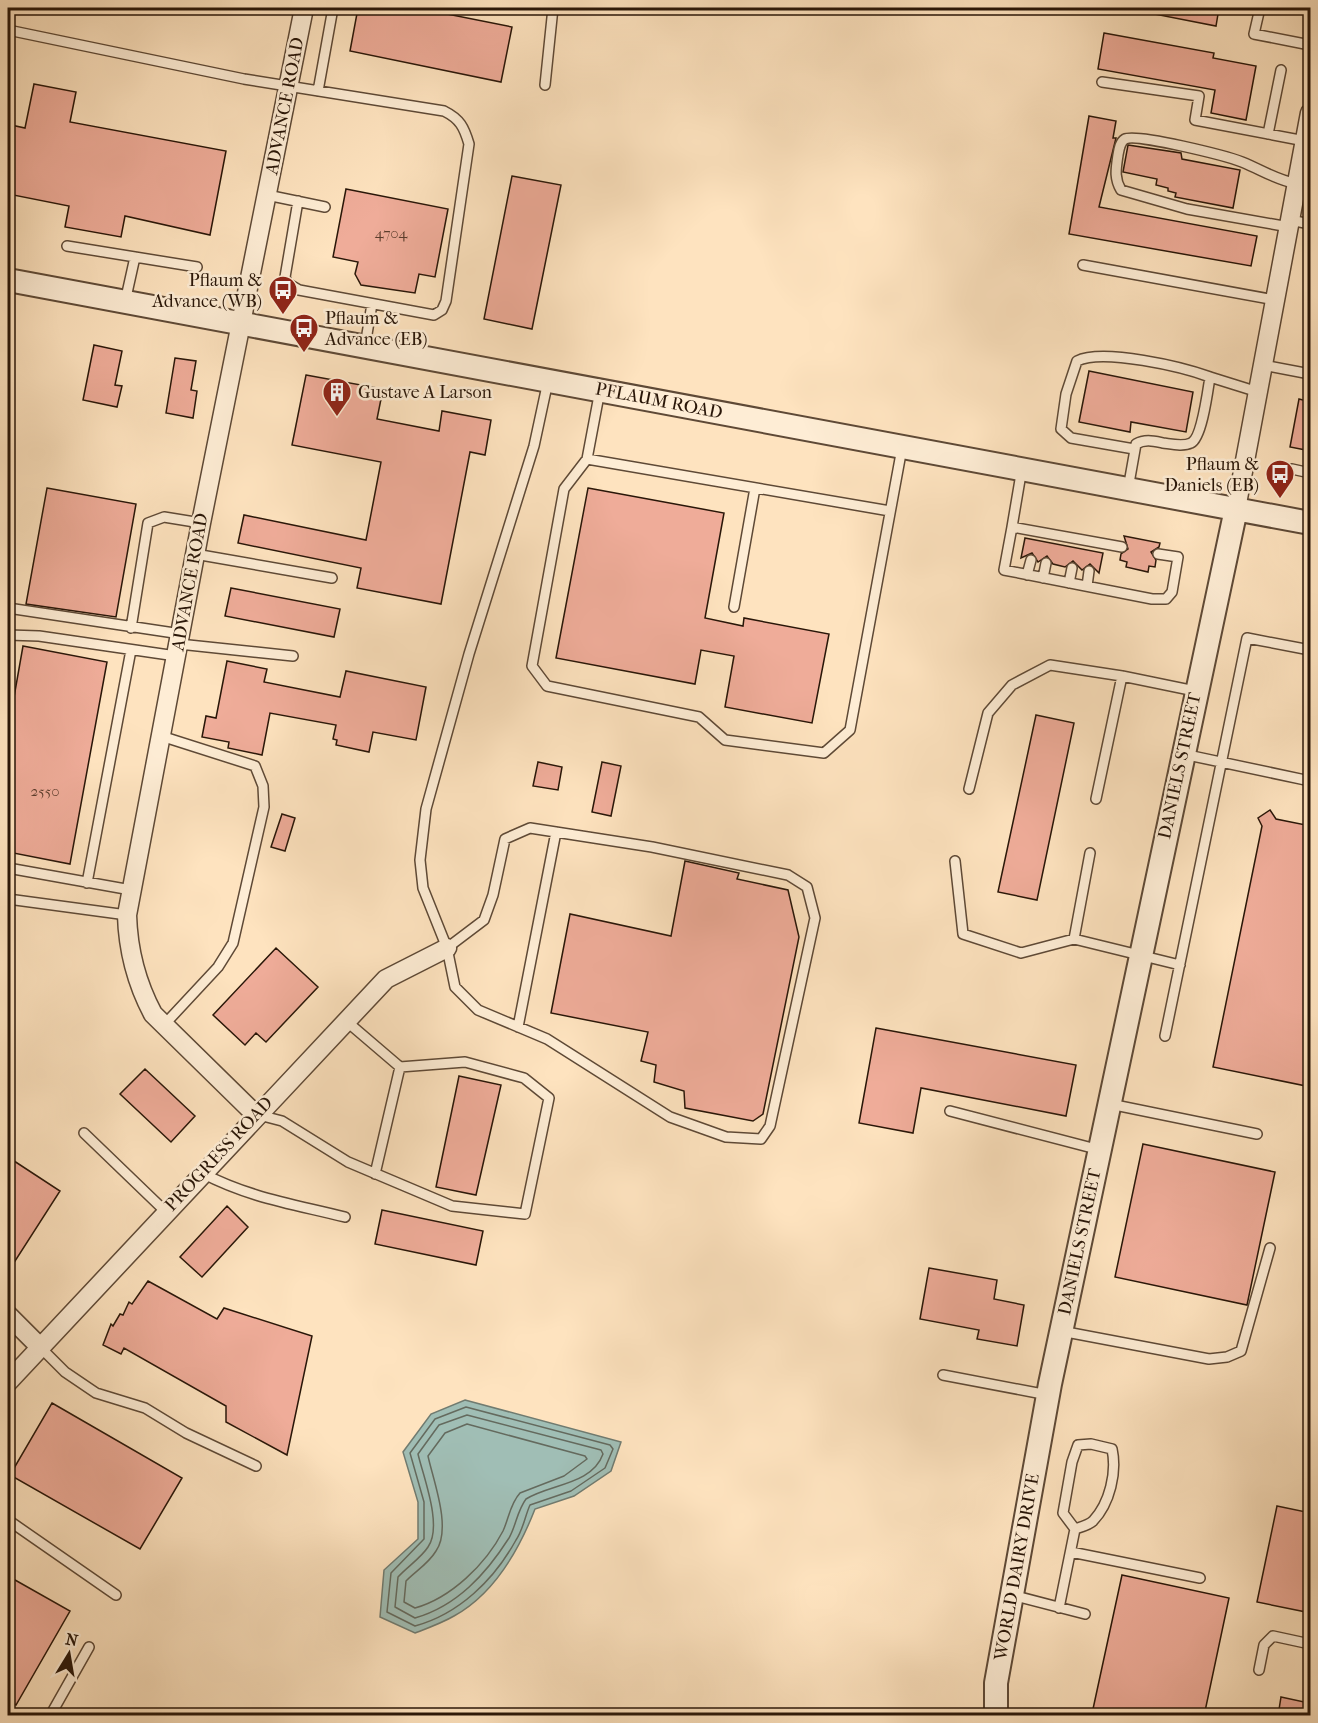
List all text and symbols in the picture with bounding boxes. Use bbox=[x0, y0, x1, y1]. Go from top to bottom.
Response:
street label: ADVANCE ROAD bbox=[261, 35, 309, 178]
house number: 4704 bbox=[375, 224, 408, 242]
place label: Pflaum & Advance (WB) bbox=[151, 270, 262, 312]
bus stop icon: Pflaum & Advance (WB) bbox=[267, 274, 299, 316]
place label: Pflaum & Advance (EB) bbox=[324, 308, 427, 350]
bus stop icon: Pflaum & Advance (EB) bbox=[288, 312, 320, 354]
building icon: Gustave A Larson bbox=[321, 376, 353, 418]
street label: PFLAUM ROAD bbox=[594, 378, 724, 424]
place label: Gustave A Larson bbox=[358, 382, 492, 403]
place label: Pflaum & Daniels (EB) bbox=[1164, 454, 1259, 496]
bus stop icon: Pflaum & Daniels (EB) bbox=[1264, 458, 1296, 500]
street label: ADVANCE ROAD bbox=[167, 511, 212, 654]
street label: DANIELS STREET bbox=[1154, 690, 1206, 841]
house number: 2550 bbox=[31, 782, 59, 800]
street label: PROGRESS ROAD bbox=[161, 1092, 277, 1216]
street label: DANIELS STREET bbox=[1054, 1166, 1106, 1317]
street label: WORLD DAIRY DRIVE bbox=[990, 1472, 1044, 1663]
north arrow bbox=[39, 1624, 99, 1684]
text: N bbox=[64, 1629, 80, 1650]

